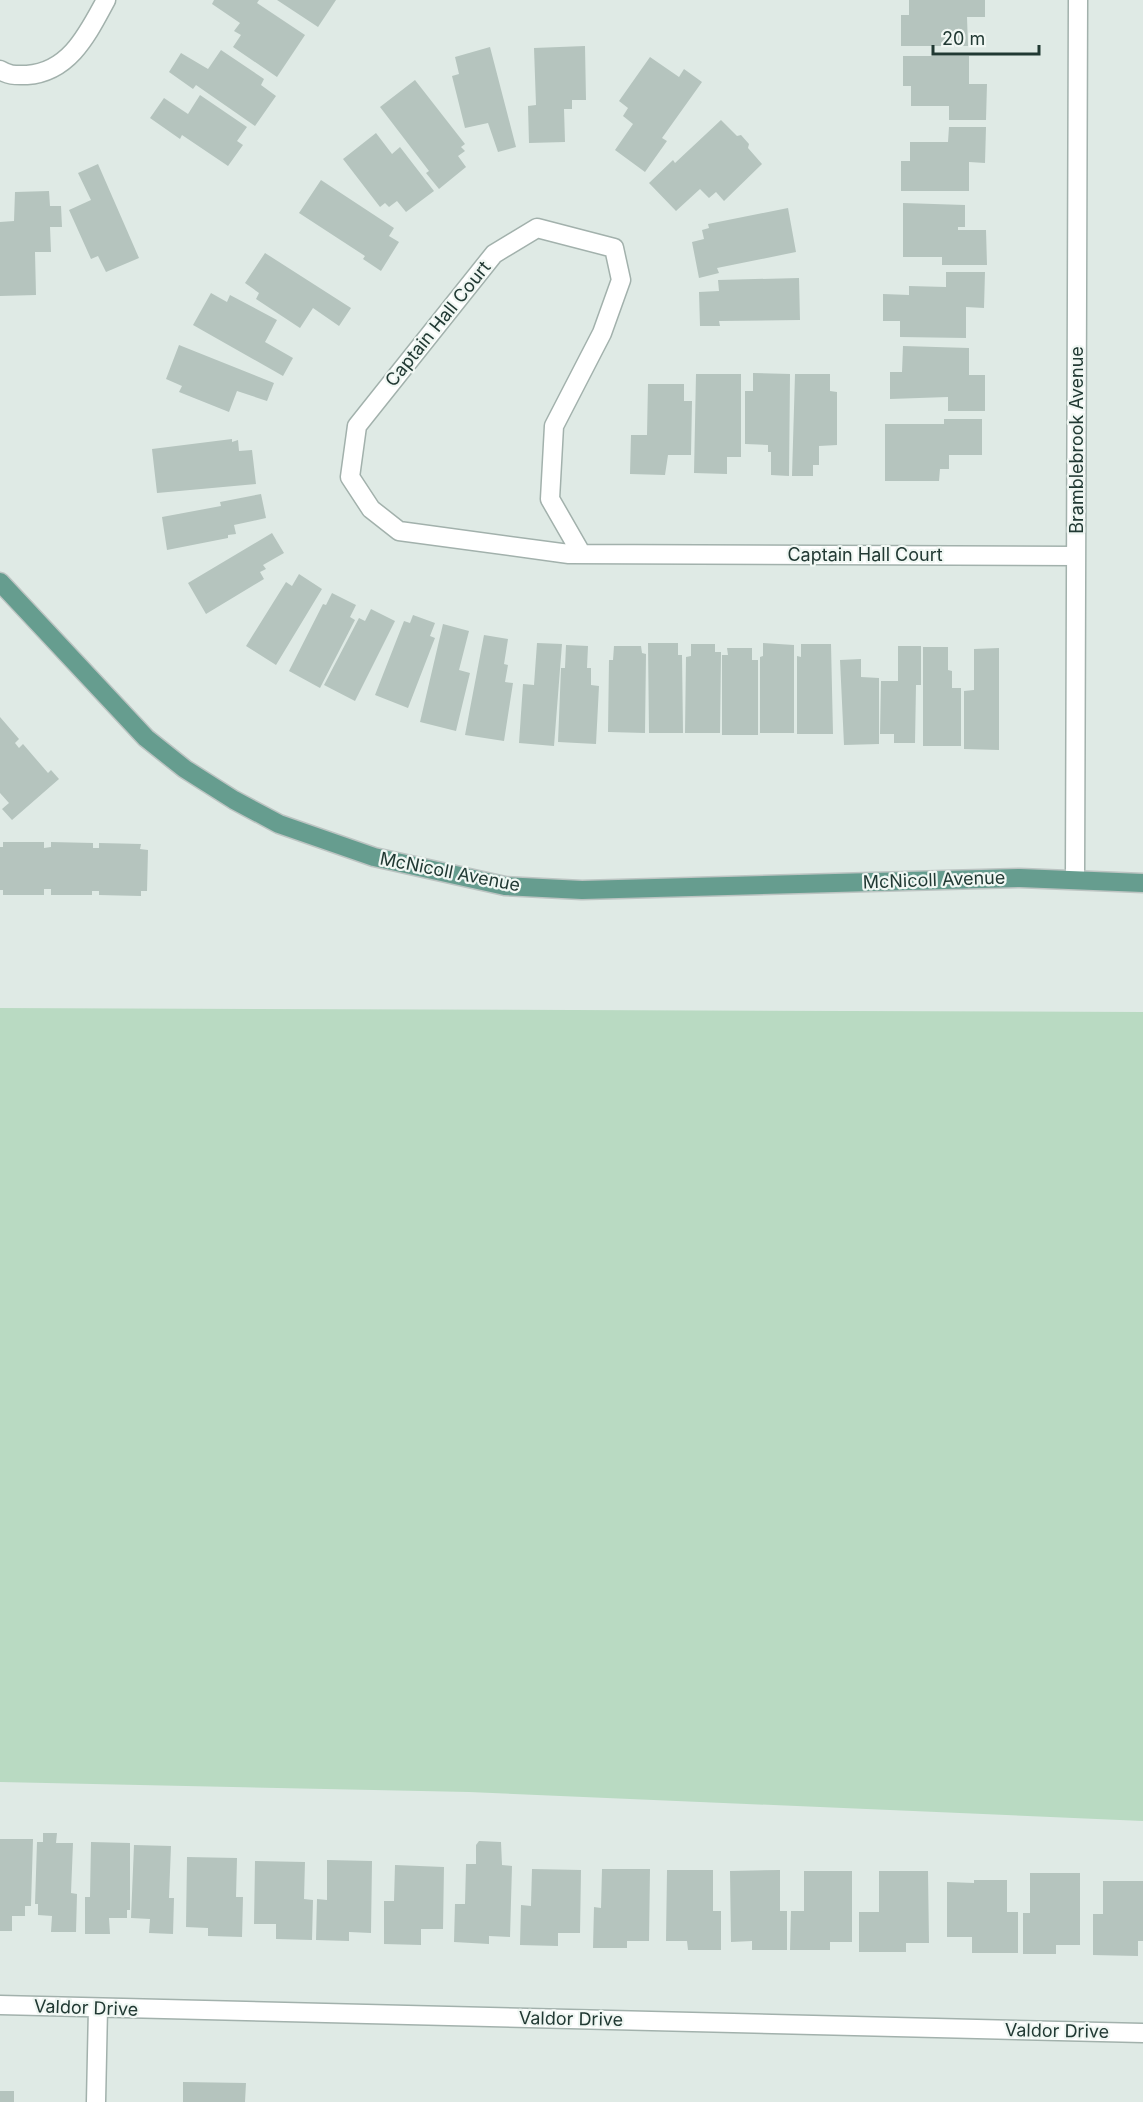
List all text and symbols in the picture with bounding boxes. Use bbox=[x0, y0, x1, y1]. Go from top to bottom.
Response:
scale bar bbox=[933, 18, 1040, 56]
text: 20 m bbox=[942, 28, 985, 49]
street label: Captain Hall Court bbox=[381, 257, 495, 391]
street label: Bramblebrook Avenue bbox=[1066, 346, 1087, 534]
street label: Captain Hall Court bbox=[787, 544, 943, 565]
street label: McNicoll Avenue bbox=[378, 848, 522, 895]
street label: McNicoll Avenue bbox=[862, 867, 1006, 892]
street label: Valdor Drive bbox=[34, 1995, 139, 2020]
street label: Valdor Drive bbox=[519, 2007, 623, 2030]
street label: Valdor Drive bbox=[1005, 2019, 1109, 2042]

